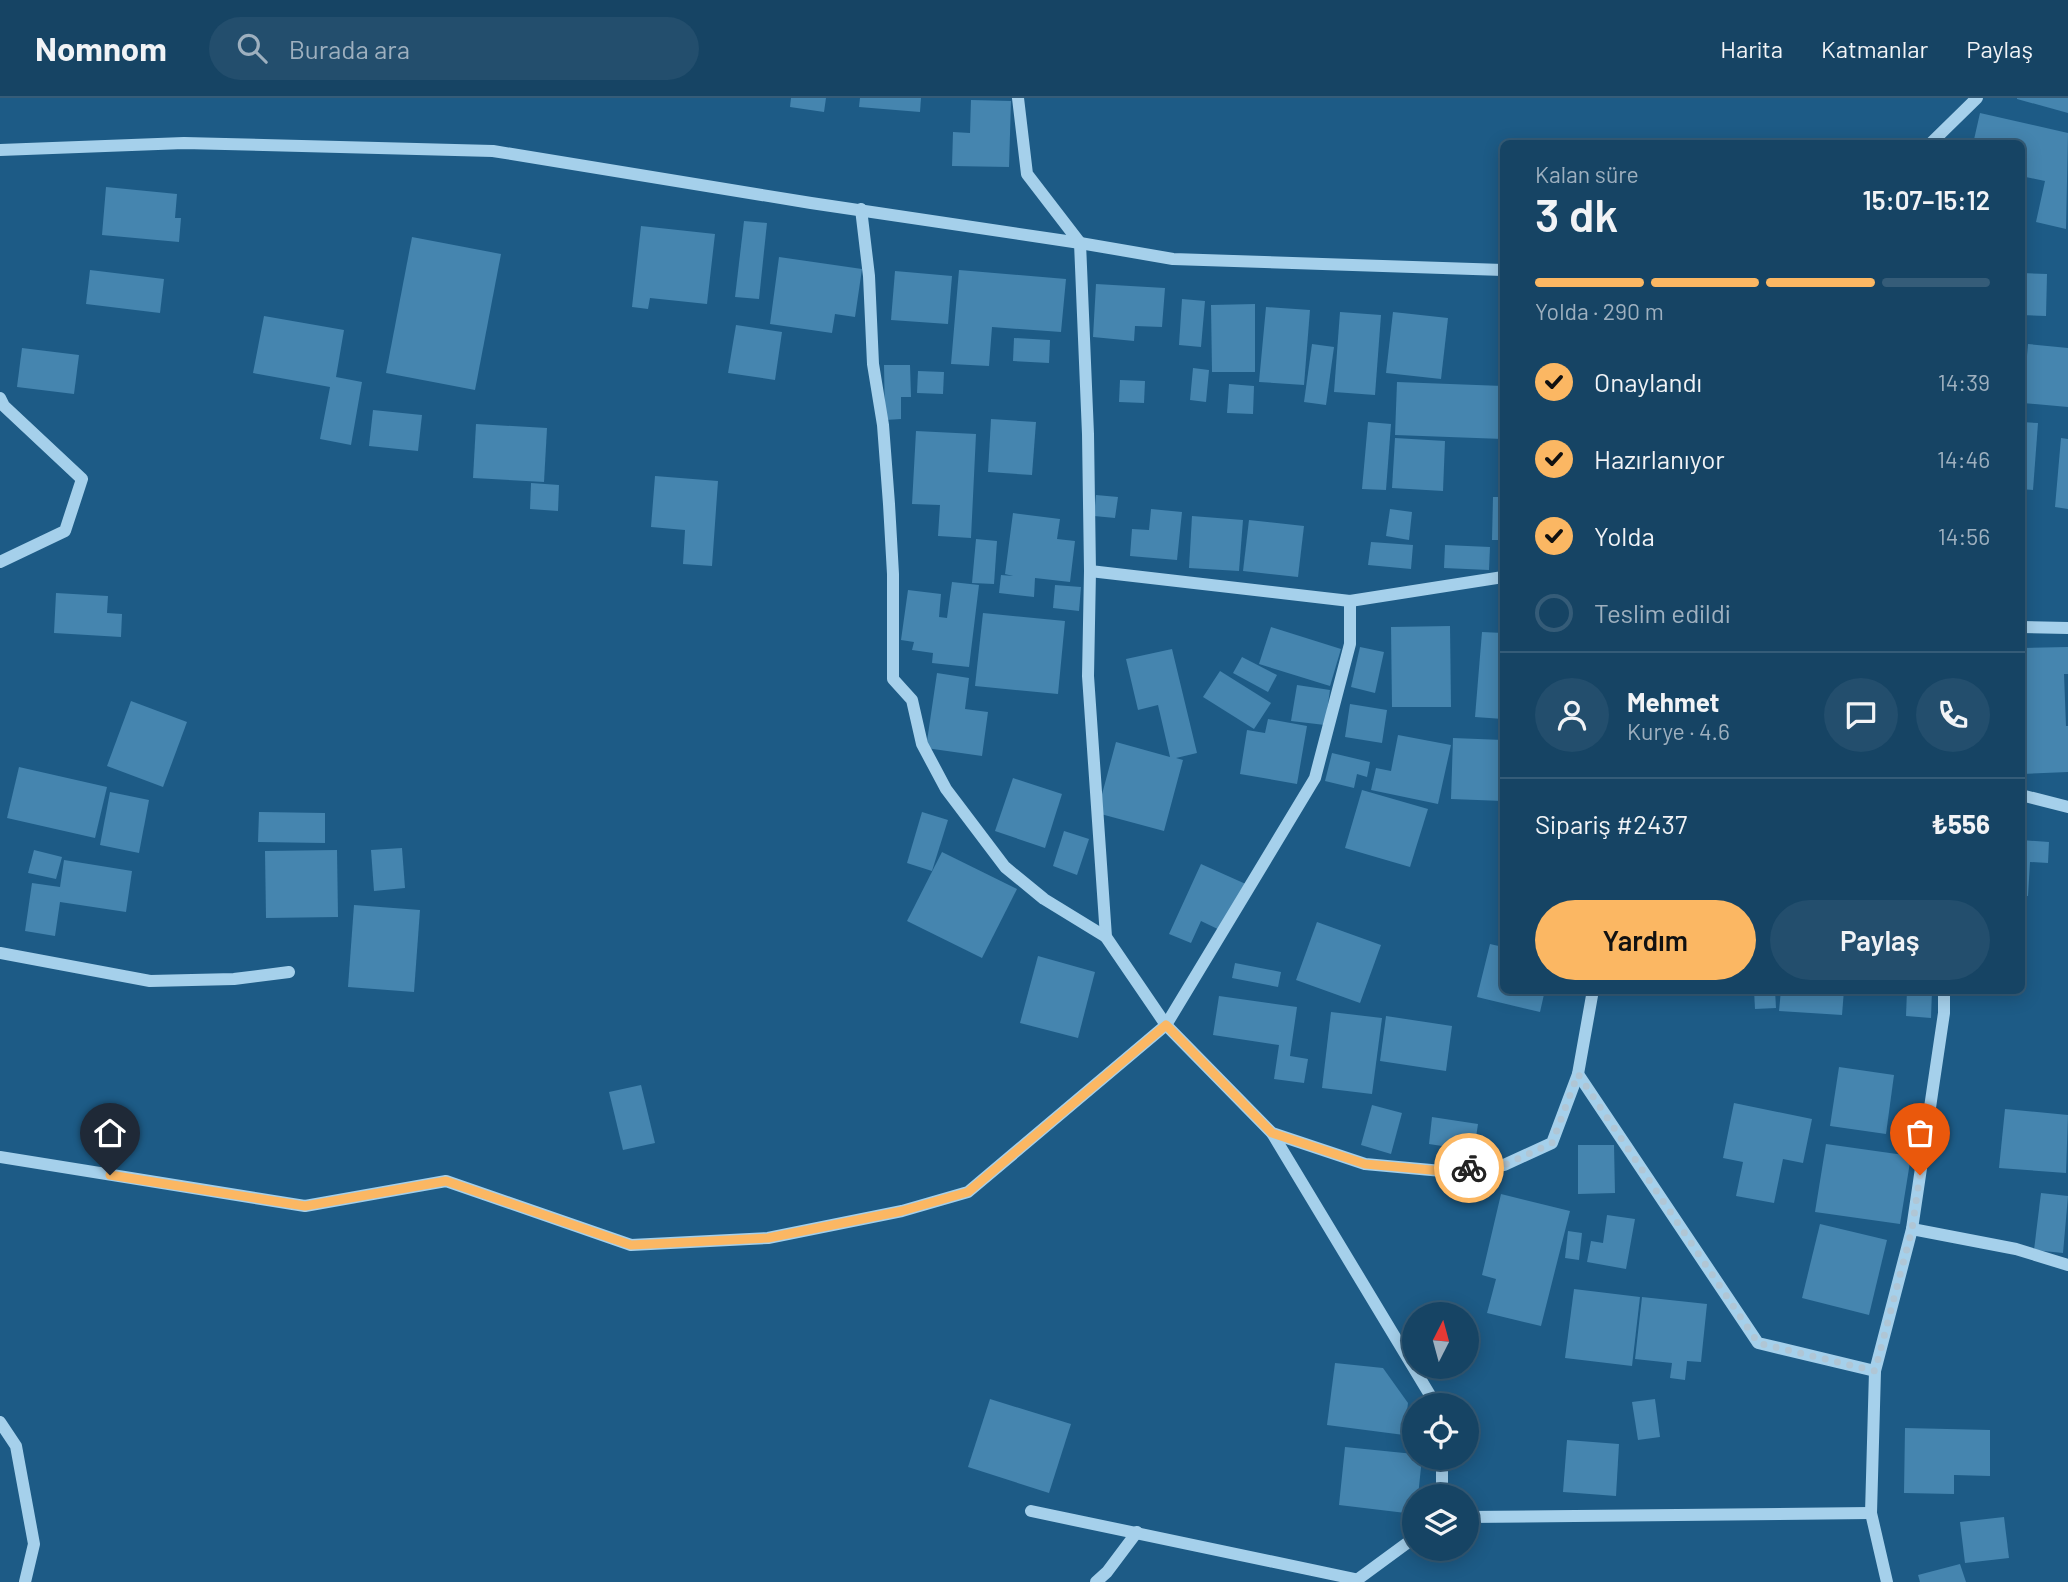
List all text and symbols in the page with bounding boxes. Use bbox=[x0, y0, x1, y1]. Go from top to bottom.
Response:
search box bbox=[209, 17, 699, 80]
text: Nomnom bbox=[35, 28, 167, 68]
icon: search bbox=[233, 29, 271, 67]
text: Burada ara bbox=[289, 33, 410, 64]
text: Harita bbox=[1720, 34, 1783, 63]
text: Katmanlar bbox=[1821, 34, 1928, 63]
text: Paylaş bbox=[1966, 34, 2033, 63]
text: Kalan süre bbox=[1535, 160, 1639, 188]
text: 15:07–15:12 bbox=[1863, 184, 1990, 215]
text: 3 dk bbox=[1535, 186, 1618, 241]
text: Yolda · 290 m bbox=[1535, 297, 1664, 325]
icon: check bbox=[1535, 363, 1573, 401]
text: Onaylandı bbox=[1594, 366, 1702, 397]
text: 14:39 bbox=[1938, 368, 1990, 396]
icon: check bbox=[1535, 440, 1573, 478]
text: Hazırlanıyor bbox=[1594, 443, 1725, 474]
text: 14:46 bbox=[1937, 445, 1990, 473]
icon: check bbox=[1535, 517, 1573, 555]
text: Yolda bbox=[1594, 520, 1655, 551]
text: 14:56 bbox=[1938, 522, 1990, 550]
text: Teslim edildi bbox=[1594, 597, 1731, 628]
button: person bbox=[1535, 678, 1609, 752]
button: chat bbox=[1824, 678, 1898, 752]
button: phone bbox=[1916, 678, 1990, 752]
text: Mehmet bbox=[1627, 686, 1719, 717]
text: Kurye · 4.6 bbox=[1627, 717, 1730, 745]
text: Sipariş #2437 bbox=[1535, 808, 1687, 839]
text: ₺556 bbox=[1931, 808, 1990, 839]
button: Yardım bbox=[1535, 900, 1756, 980]
button: Paylaş bbox=[1770, 900, 1990, 980]
pin bbox=[80, 1103, 140, 1175]
pin bbox=[1890, 1103, 1950, 1175]
icon: home bbox=[91, 1114, 129, 1152]
icon: bag bbox=[1901, 1114, 1939, 1152]
courier bbox=[1434, 1133, 1504, 1203]
icon: bike bbox=[1450, 1149, 1488, 1187]
north arrow bbox=[1402, 1302, 1479, 1379]
map controls bbox=[1402, 1302, 1479, 1561]
button: locate bbox=[1402, 1393, 1479, 1470]
button: layers bbox=[1402, 1484, 1479, 1561]

